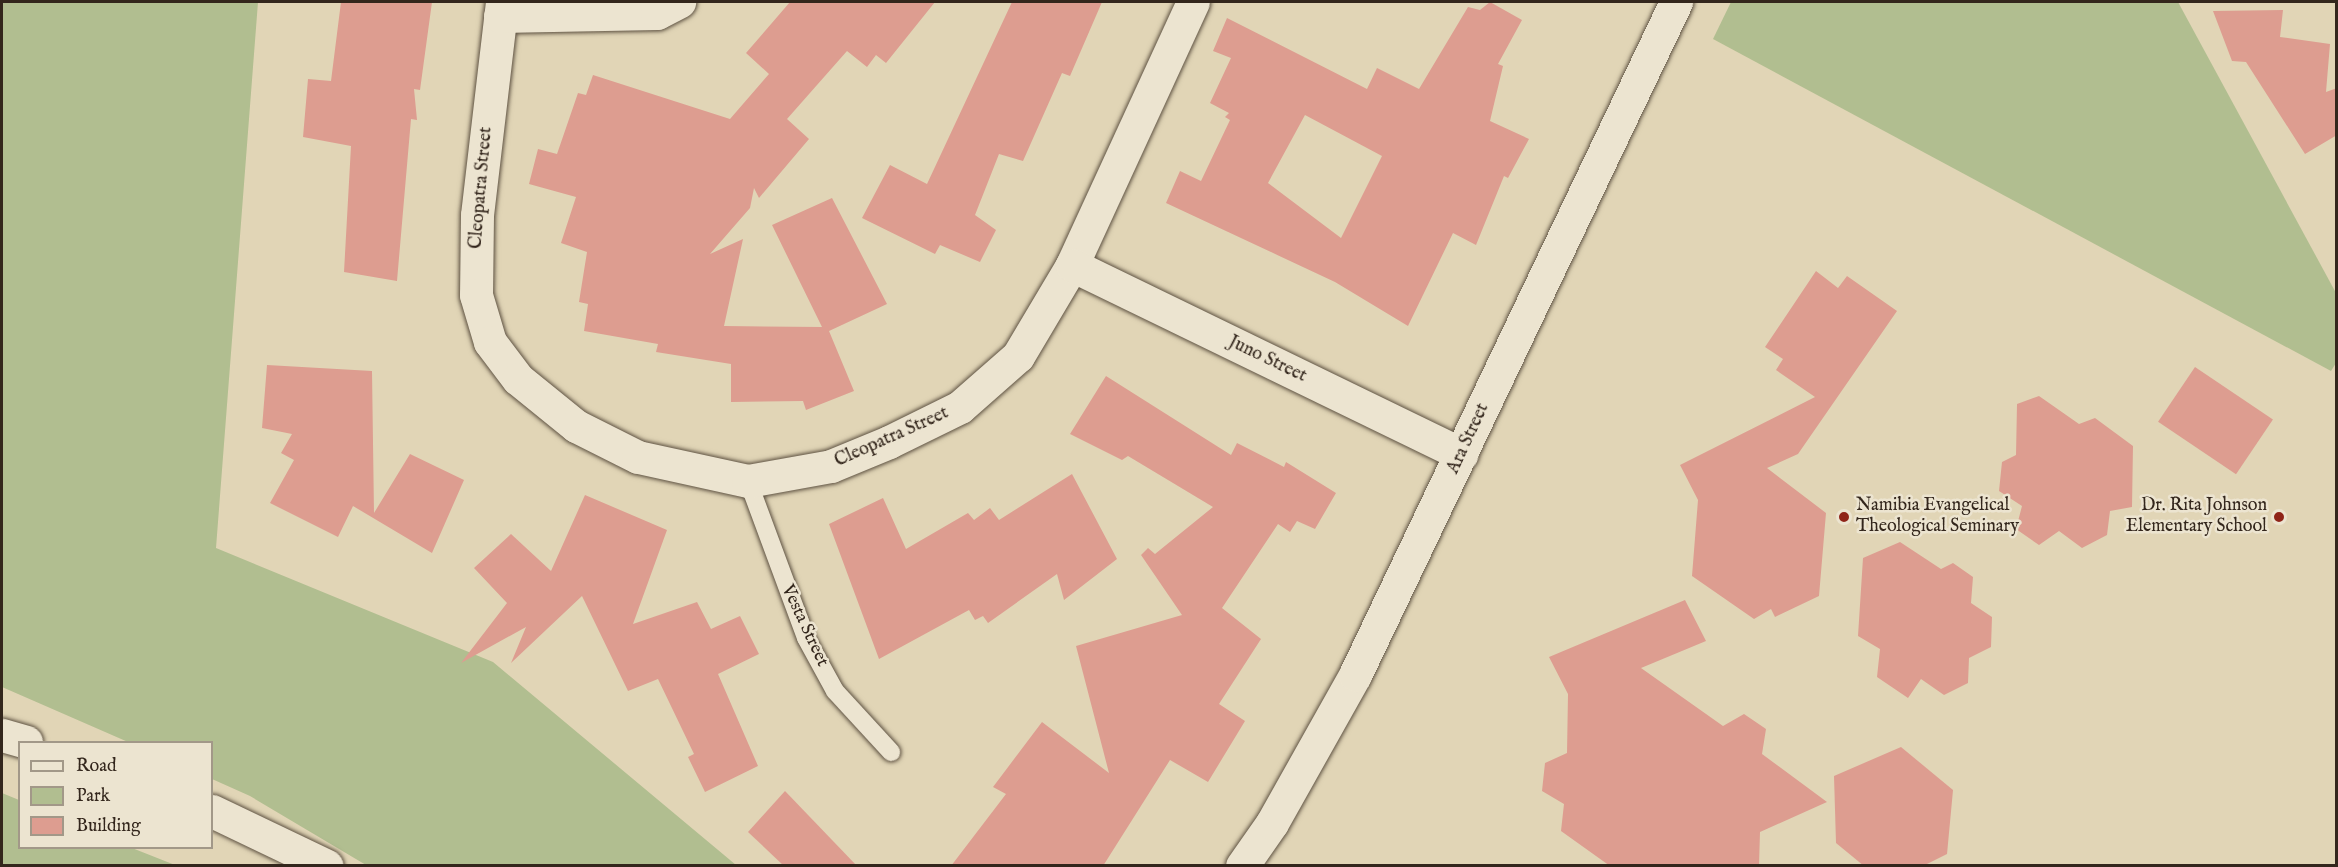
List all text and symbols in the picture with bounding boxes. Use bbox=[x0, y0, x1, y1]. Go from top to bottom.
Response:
street label: Cleopatra Street bbox=[466, 126, 498, 250]
street label: Juno Street bbox=[1224, 332, 1310, 388]
street label: Ara Street bbox=[1443, 400, 1495, 478]
street label: Cleopatra Street bbox=[832, 403, 952, 473]
place label: Namibia Evangelical Theological Seminary bbox=[1856, 496, 2019, 538]
place label: Dr. Rita Johnson Elementary School bbox=[2126, 496, 2267, 538]
marker: Namibia Evangelical Theological Seminary bbox=[1837, 510, 1851, 524]
marker: Dr. Rita Johnson Elementary School bbox=[2272, 510, 2286, 524]
street label: Vesta Street bbox=[776, 582, 832, 670]
legend bbox=[18, 741, 213, 849]
text: Road bbox=[76, 755, 117, 778]
text: Park bbox=[76, 785, 110, 808]
text: Building bbox=[76, 815, 141, 838]

